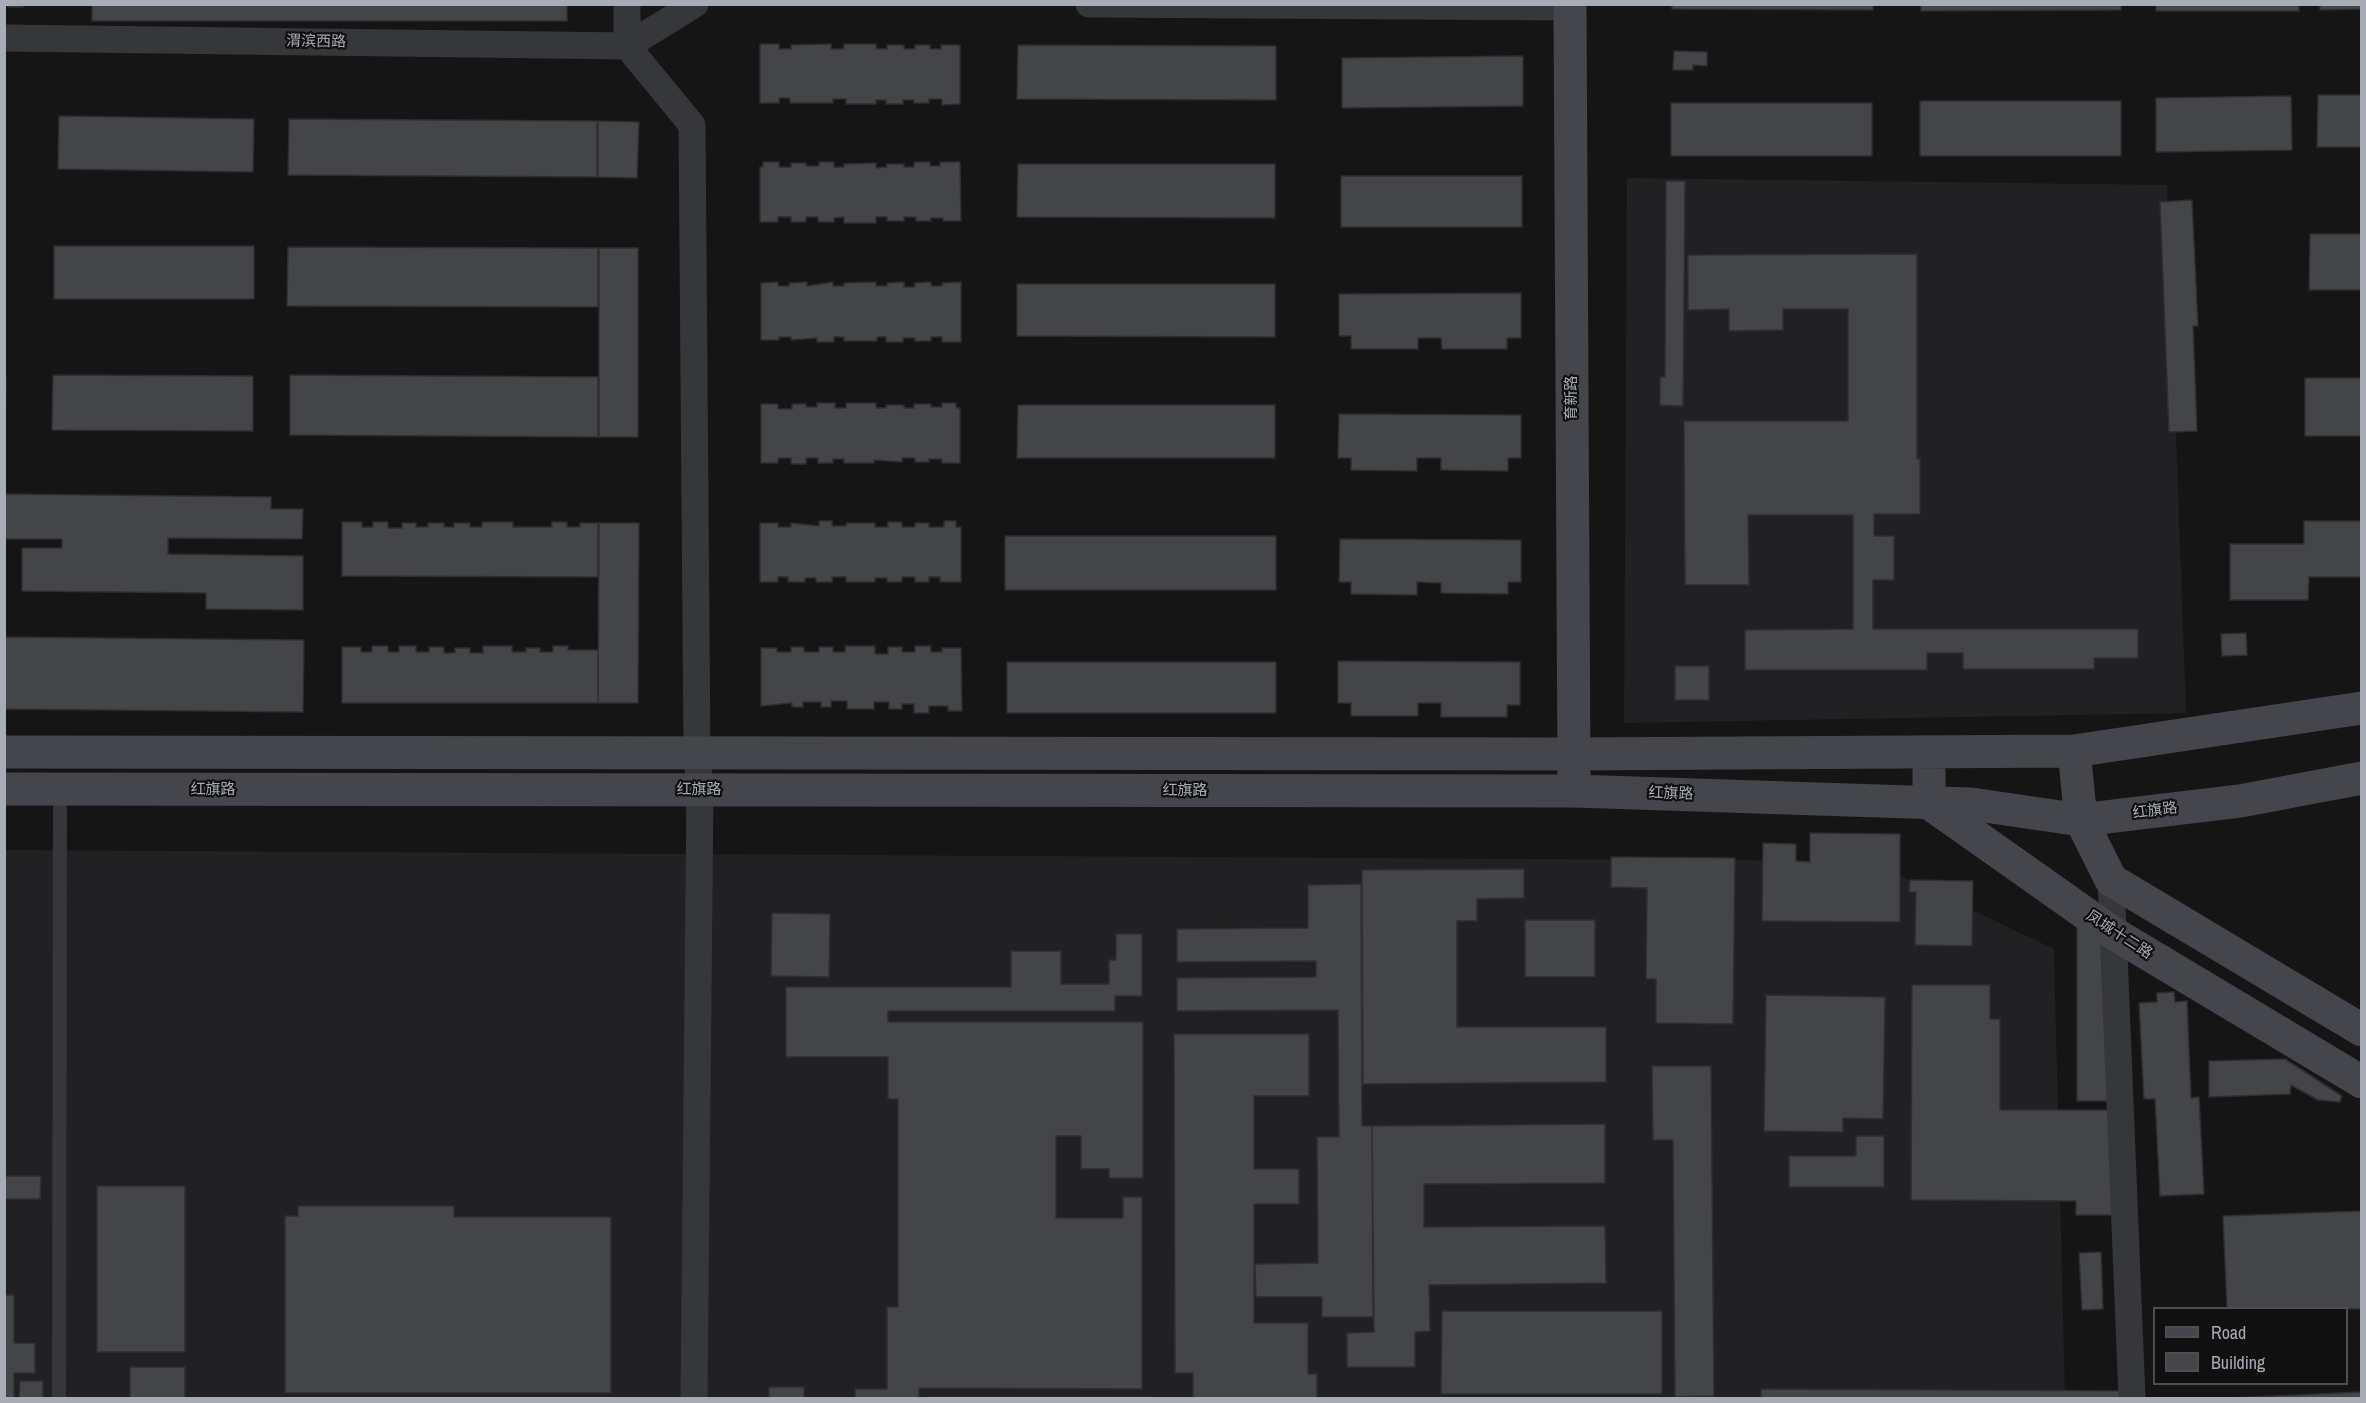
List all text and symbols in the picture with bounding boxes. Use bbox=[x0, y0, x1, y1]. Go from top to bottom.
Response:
street label: 渭滨西路 bbox=[286, 32, 346, 52]
street label: 育新路 bbox=[1563, 376, 1581, 420]
street label: 红旗路 bbox=[191, 781, 235, 799]
street label: 红旗路 bbox=[677, 781, 721, 799]
street label: 红旗路 bbox=[1163, 782, 1207, 800]
street label: 红旗路 bbox=[1648, 784, 1694, 804]
street label: 红旗路 bbox=[2132, 799, 2178, 823]
street label: 凤城十二路 bbox=[2083, 907, 2155, 963]
legend bbox=[2153, 1307, 2348, 1385]
text: Road bbox=[2211, 1320, 2246, 1345]
text: Building bbox=[2211, 1350, 2265, 1375]

